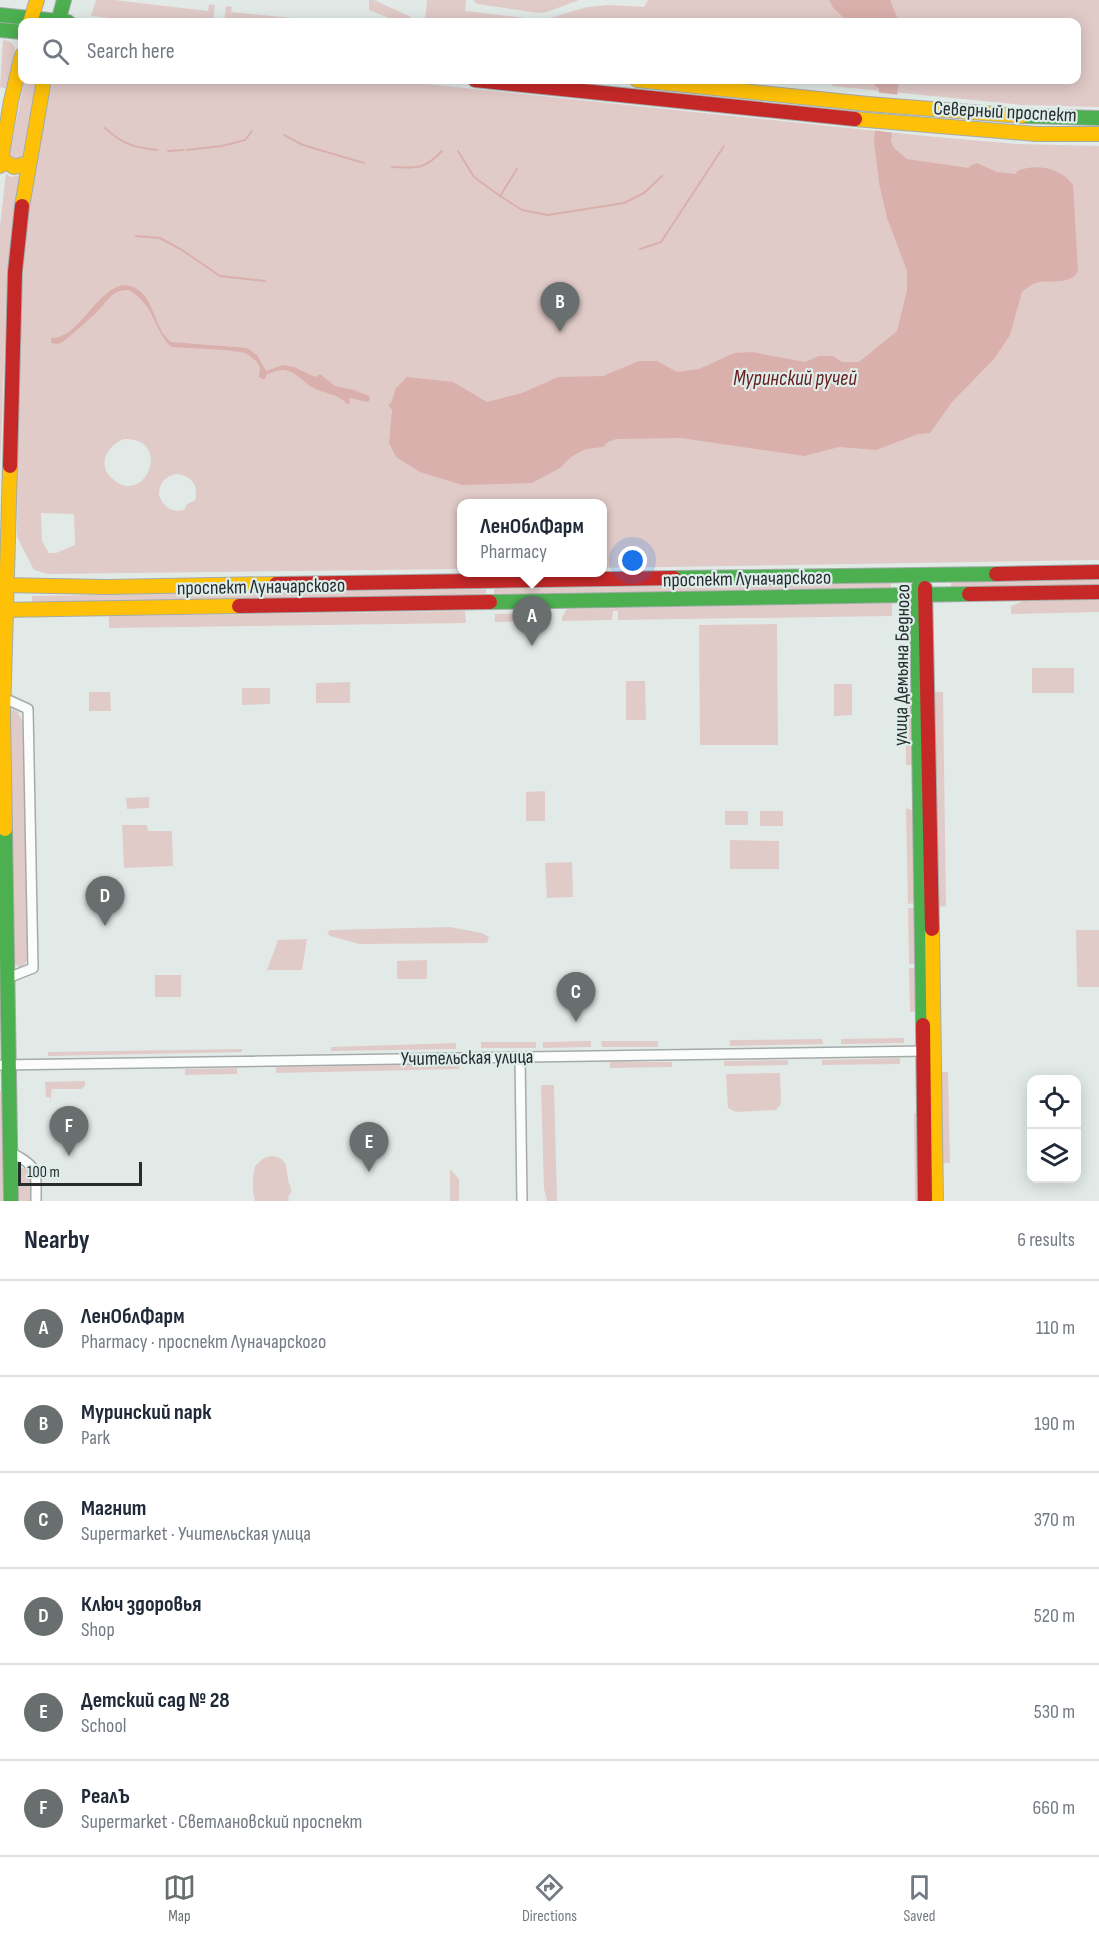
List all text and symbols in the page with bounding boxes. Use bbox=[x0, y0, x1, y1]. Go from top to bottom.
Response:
search box bbox=[18, 18, 1081, 84]
icon: search bbox=[39, 35, 72, 68]
text: Search here bbox=[87, 38, 174, 65]
street label: Северный проспект bbox=[933, 96, 1077, 128]
pin: B bbox=[540, 282, 580, 332]
water label: Муринский ручей bbox=[733, 366, 857, 391]
popup bbox=[457, 499, 607, 577]
text: ЛенОблФарм bbox=[480, 513, 584, 540]
text: Pharmacy bbox=[480, 540, 547, 564]
your location bbox=[618, 546, 647, 575]
street label: проспект Луначарского bbox=[663, 566, 831, 592]
street label: проспект Луначарского bbox=[177, 574, 345, 600]
street label: улица Демьяна Бедного bbox=[889, 584, 915, 746]
pin: A bbox=[512, 596, 552, 646]
pin: D bbox=[86, 876, 124, 926]
pin: C bbox=[556, 972, 596, 1022]
street label: Учительская улица bbox=[400, 1045, 534, 1071]
map controls bbox=[1027, 1075, 1081, 1183]
button: locate bbox=[1027, 1075, 1081, 1129]
pin: F bbox=[50, 1106, 88, 1156]
pin: E bbox=[350, 1122, 388, 1172]
button: layers bbox=[1027, 1129, 1081, 1183]
scale bar bbox=[18, 1159, 142, 1186]
text: 100 m bbox=[27, 1163, 60, 1182]
text: Nearby bbox=[24, 1225, 90, 1256]
text: 6 results bbox=[1017, 1228, 1075, 1252]
text: ЛенОблФарм bbox=[81, 1303, 184, 1330]
text: A bbox=[39, 1316, 48, 1340]
text: 110 m bbox=[1036, 1316, 1075, 1340]
text: Pharmacy · проспект Луначарского bbox=[81, 1330, 326, 1354]
text: Муринский парк bbox=[81, 1399, 212, 1426]
text: B bbox=[39, 1412, 48, 1436]
text: 190 m bbox=[1034, 1412, 1075, 1436]
text: Park bbox=[81, 1426, 110, 1450]
text: Магнит bbox=[81, 1495, 146, 1522]
text: C bbox=[38, 1508, 49, 1532]
text: 370 m bbox=[1034, 1508, 1075, 1532]
text: Supermarket · Учительская улица bbox=[81, 1522, 311, 1546]
text: Ключ здоровья bbox=[81, 1591, 201, 1618]
text: D bbox=[38, 1604, 49, 1628]
text: 520 m bbox=[1034, 1604, 1075, 1628]
text: Shop bbox=[81, 1618, 115, 1642]
text: Детский сад № 28 bbox=[81, 1687, 230, 1714]
text: E bbox=[39, 1700, 48, 1724]
text: 530 m bbox=[1034, 1700, 1075, 1724]
text: School bbox=[81, 1714, 126, 1738]
text: РеалЪ bbox=[81, 1783, 130, 1810]
text: F bbox=[39, 1796, 48, 1820]
text: 660 m bbox=[1033, 1796, 1075, 1820]
text: Supermarket · Светлановский проспект bbox=[81, 1810, 362, 1834]
tab: Map bbox=[163, 1871, 196, 1926]
tab: Directions bbox=[522, 1871, 577, 1926]
tab: Saved bbox=[903, 1871, 936, 1926]

